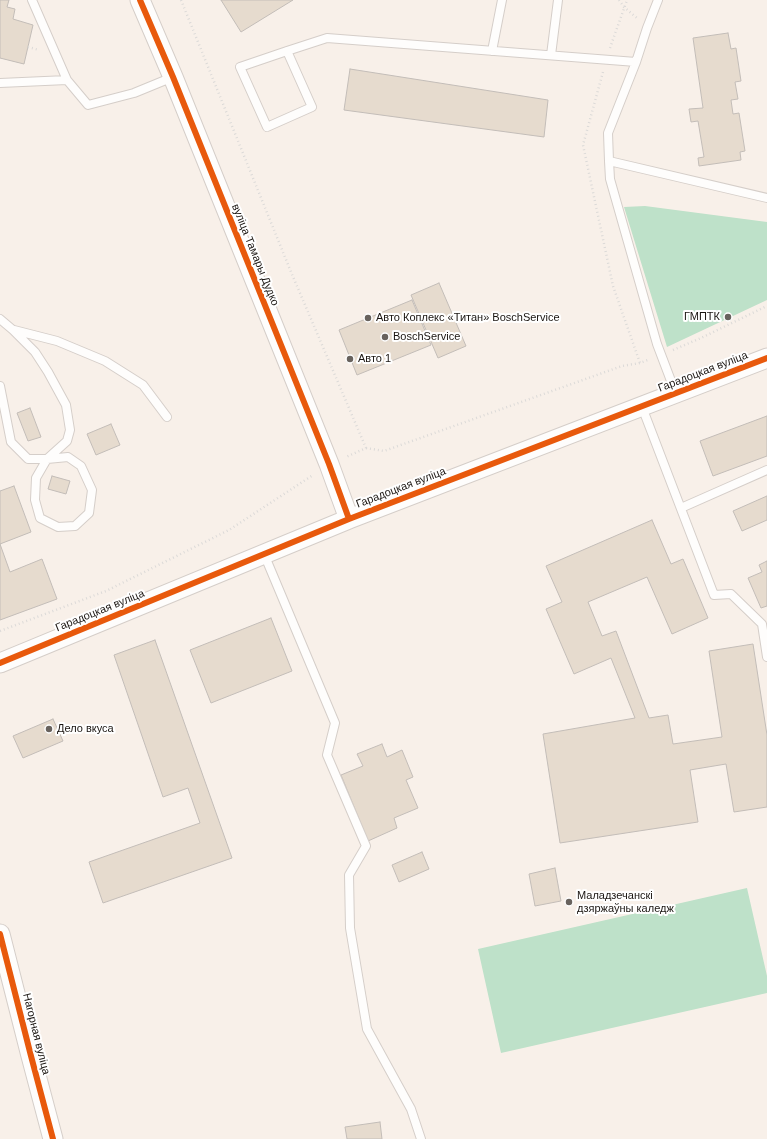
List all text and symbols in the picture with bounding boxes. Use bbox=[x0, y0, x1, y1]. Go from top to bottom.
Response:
street label: вуліца Тамары Дудко bbox=[229, 202, 281, 308]
place label: ГМПТК bbox=[684, 310, 720, 324]
place label: Авто Коплекс «Титан» BoschService bbox=[376, 311, 560, 325]
marker: ГМПТК bbox=[723, 312, 733, 322]
marker: Авто Коплекс «Титан» BoschService bbox=[363, 313, 373, 323]
place label: BoschService bbox=[393, 330, 460, 344]
marker: BoschService bbox=[380, 332, 390, 342]
street label: Гарадоцкая вуліца bbox=[656, 349, 750, 395]
place label: Авто 1 bbox=[358, 352, 391, 366]
marker: Авто 1 bbox=[345, 354, 355, 364]
street label: Гарадоцкая вуліца bbox=[354, 465, 448, 511]
street label: Гарадоцкая вуліца bbox=[54, 587, 146, 635]
place label: Дело вкуса bbox=[57, 722, 114, 736]
marker: Дело вкуса bbox=[44, 724, 54, 734]
place label: Маладзечанскі дзяржаўны каледж bbox=[577, 889, 674, 915]
marker: Маладзечанскі дзяржаўны каледж bbox=[564, 897, 574, 907]
street label: Нагорная вуліца bbox=[20, 992, 52, 1076]

